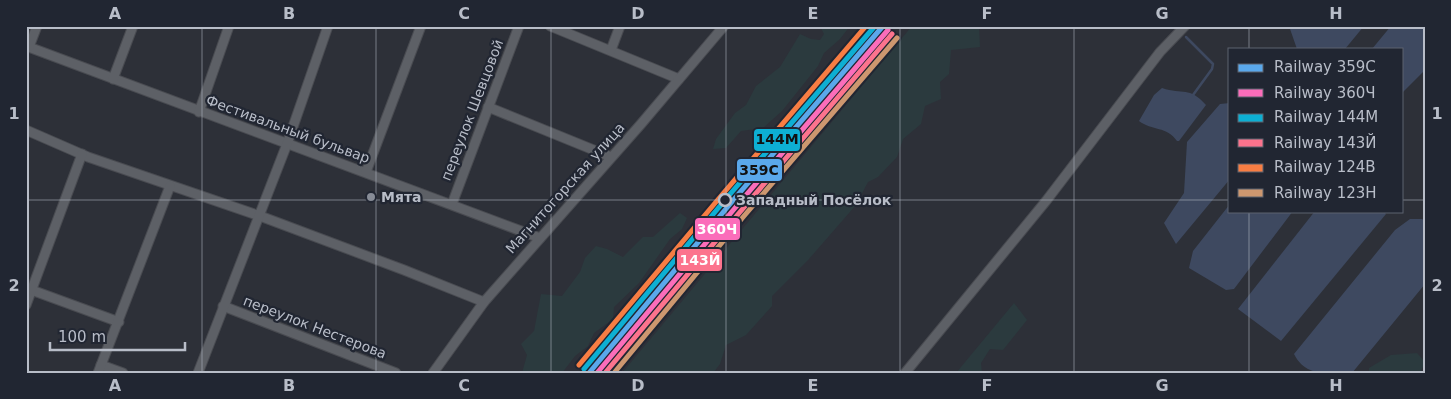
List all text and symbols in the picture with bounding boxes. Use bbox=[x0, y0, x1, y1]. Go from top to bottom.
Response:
text: A bbox=[109, 4, 122, 23]
text: B bbox=[283, 4, 295, 23]
text: C bbox=[458, 4, 470, 23]
text: D bbox=[631, 4, 645, 23]
text: E bbox=[808, 4, 818, 23]
text: F bbox=[982, 4, 992, 23]
text: G bbox=[1155, 4, 1169, 23]
text: H bbox=[1329, 4, 1343, 23]
street label: переулок Шевцовой bbox=[438, 37, 506, 183]
legend bbox=[1228, 48, 1404, 212]
text: Railway 359С bbox=[1274, 58, 1376, 76]
text: Railway 360Ч bbox=[1274, 84, 1376, 102]
street label: Фестивальный бульвар bbox=[204, 92, 372, 166]
text: 1 bbox=[8, 104, 20, 123]
text: 1 bbox=[1431, 104, 1443, 123]
text: Railway 144М bbox=[1274, 108, 1378, 126]
street label: Магнитогорская улица bbox=[502, 120, 628, 256]
line badge: 144М bbox=[753, 128, 801, 152]
text: 144М bbox=[755, 131, 799, 147]
text: Railway 143Й bbox=[1274, 133, 1377, 152]
line badge: 359С bbox=[736, 158, 783, 182]
text: Railway 124В bbox=[1274, 158, 1376, 176]
text: 359С bbox=[739, 162, 779, 178]
text: Railway 123Н bbox=[1274, 184, 1377, 202]
place label: Мята bbox=[381, 189, 421, 205]
marker: Мята bbox=[365, 191, 377, 203]
place label: Западный Посёлок bbox=[736, 192, 892, 208]
marker: Западный Посёлок bbox=[718, 193, 732, 207]
line badge: 360Ч bbox=[694, 217, 741, 241]
text: 360Ч bbox=[697, 221, 737, 237]
line badge: 143Й bbox=[676, 248, 723, 272]
text: 143Й bbox=[680, 252, 720, 268]
text: 2 bbox=[8, 276, 20, 295]
text: 2 bbox=[1431, 276, 1443, 295]
street label: переулок Нестерова bbox=[241, 292, 389, 362]
scale bar bbox=[50, 319, 185, 351]
text: 100 m bbox=[58, 328, 106, 346]
text: A bbox=[109, 376, 122, 395]
text: B bbox=[283, 376, 295, 395]
text: C bbox=[458, 376, 470, 395]
text: D bbox=[631, 376, 645, 395]
text: E bbox=[808, 376, 818, 395]
text: F bbox=[982, 376, 992, 395]
text: G bbox=[1155, 376, 1169, 395]
text: H bbox=[1329, 376, 1343, 395]

